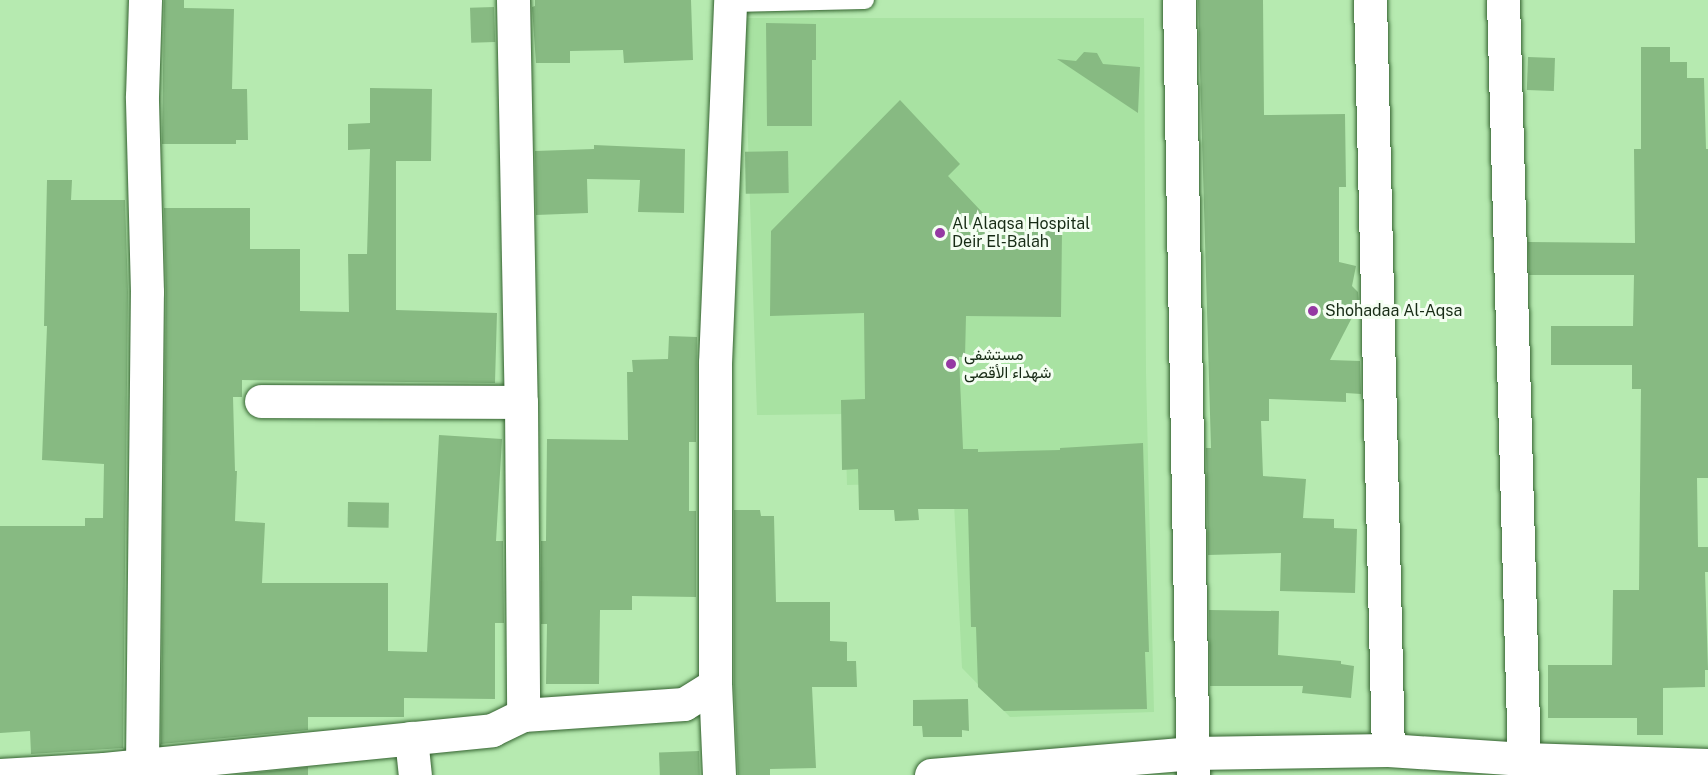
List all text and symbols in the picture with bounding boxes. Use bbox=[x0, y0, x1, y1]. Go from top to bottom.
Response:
place label: Al Alaqsa Hospital Deir El-Balah bbox=[952, 214, 1090, 252]
marker: Al Alaqsa Hospital Deir El-Balah bbox=[933, 226, 947, 240]
place label: Shohadaa Al-Aqsa bbox=[1325, 301, 1462, 321]
marker: Shohadaa Al-Aqsa bbox=[1306, 304, 1320, 318]
place label: مستشفى شهداء الأقصى bbox=[964, 345, 1051, 383]
marker: مستشفى شهداء الأقصى bbox=[942, 355, 960, 373]

